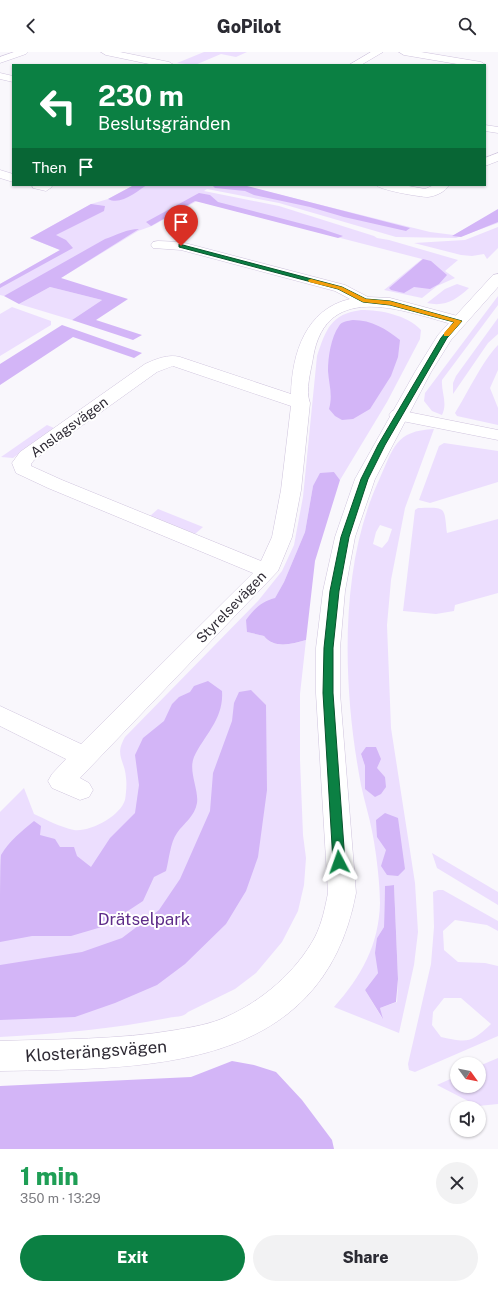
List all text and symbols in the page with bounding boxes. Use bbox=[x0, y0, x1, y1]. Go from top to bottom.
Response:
icon: back bbox=[20, 15, 42, 37]
icon: search bbox=[456, 15, 478, 37]
text: GoPilot bbox=[217, 16, 281, 37]
text: 230 m bbox=[98, 79, 184, 112]
icon: left bbox=[32, 80, 84, 132]
text: Beslutsgränden bbox=[98, 113, 231, 134]
icon: arrive bbox=[75, 156, 97, 178]
text: Then bbox=[32, 159, 67, 176]
pin bbox=[164, 205, 198, 246]
icon: arrive bbox=[170, 211, 192, 233]
street label: Anslagsvägen bbox=[27, 394, 111, 460]
street label: Styrelsevägen bbox=[193, 568, 269, 646]
position arrow bbox=[318, 841, 360, 883]
park label: Drätselpark bbox=[98, 909, 191, 929]
street label: Klosterängsvägen bbox=[24, 1036, 168, 1066]
north arrow bbox=[450, 1057, 486, 1093]
map controls bbox=[450, 1057, 486, 1137]
button: sound bbox=[450, 1101, 486, 1137]
text: 1 min bbox=[20, 1162, 79, 1190]
button: close bbox=[436, 1162, 478, 1204]
text: 350 m · 13:29 bbox=[20, 1191, 101, 1206]
button: Exit bbox=[20, 1235, 245, 1281]
button: Share bbox=[253, 1235, 478, 1281]

